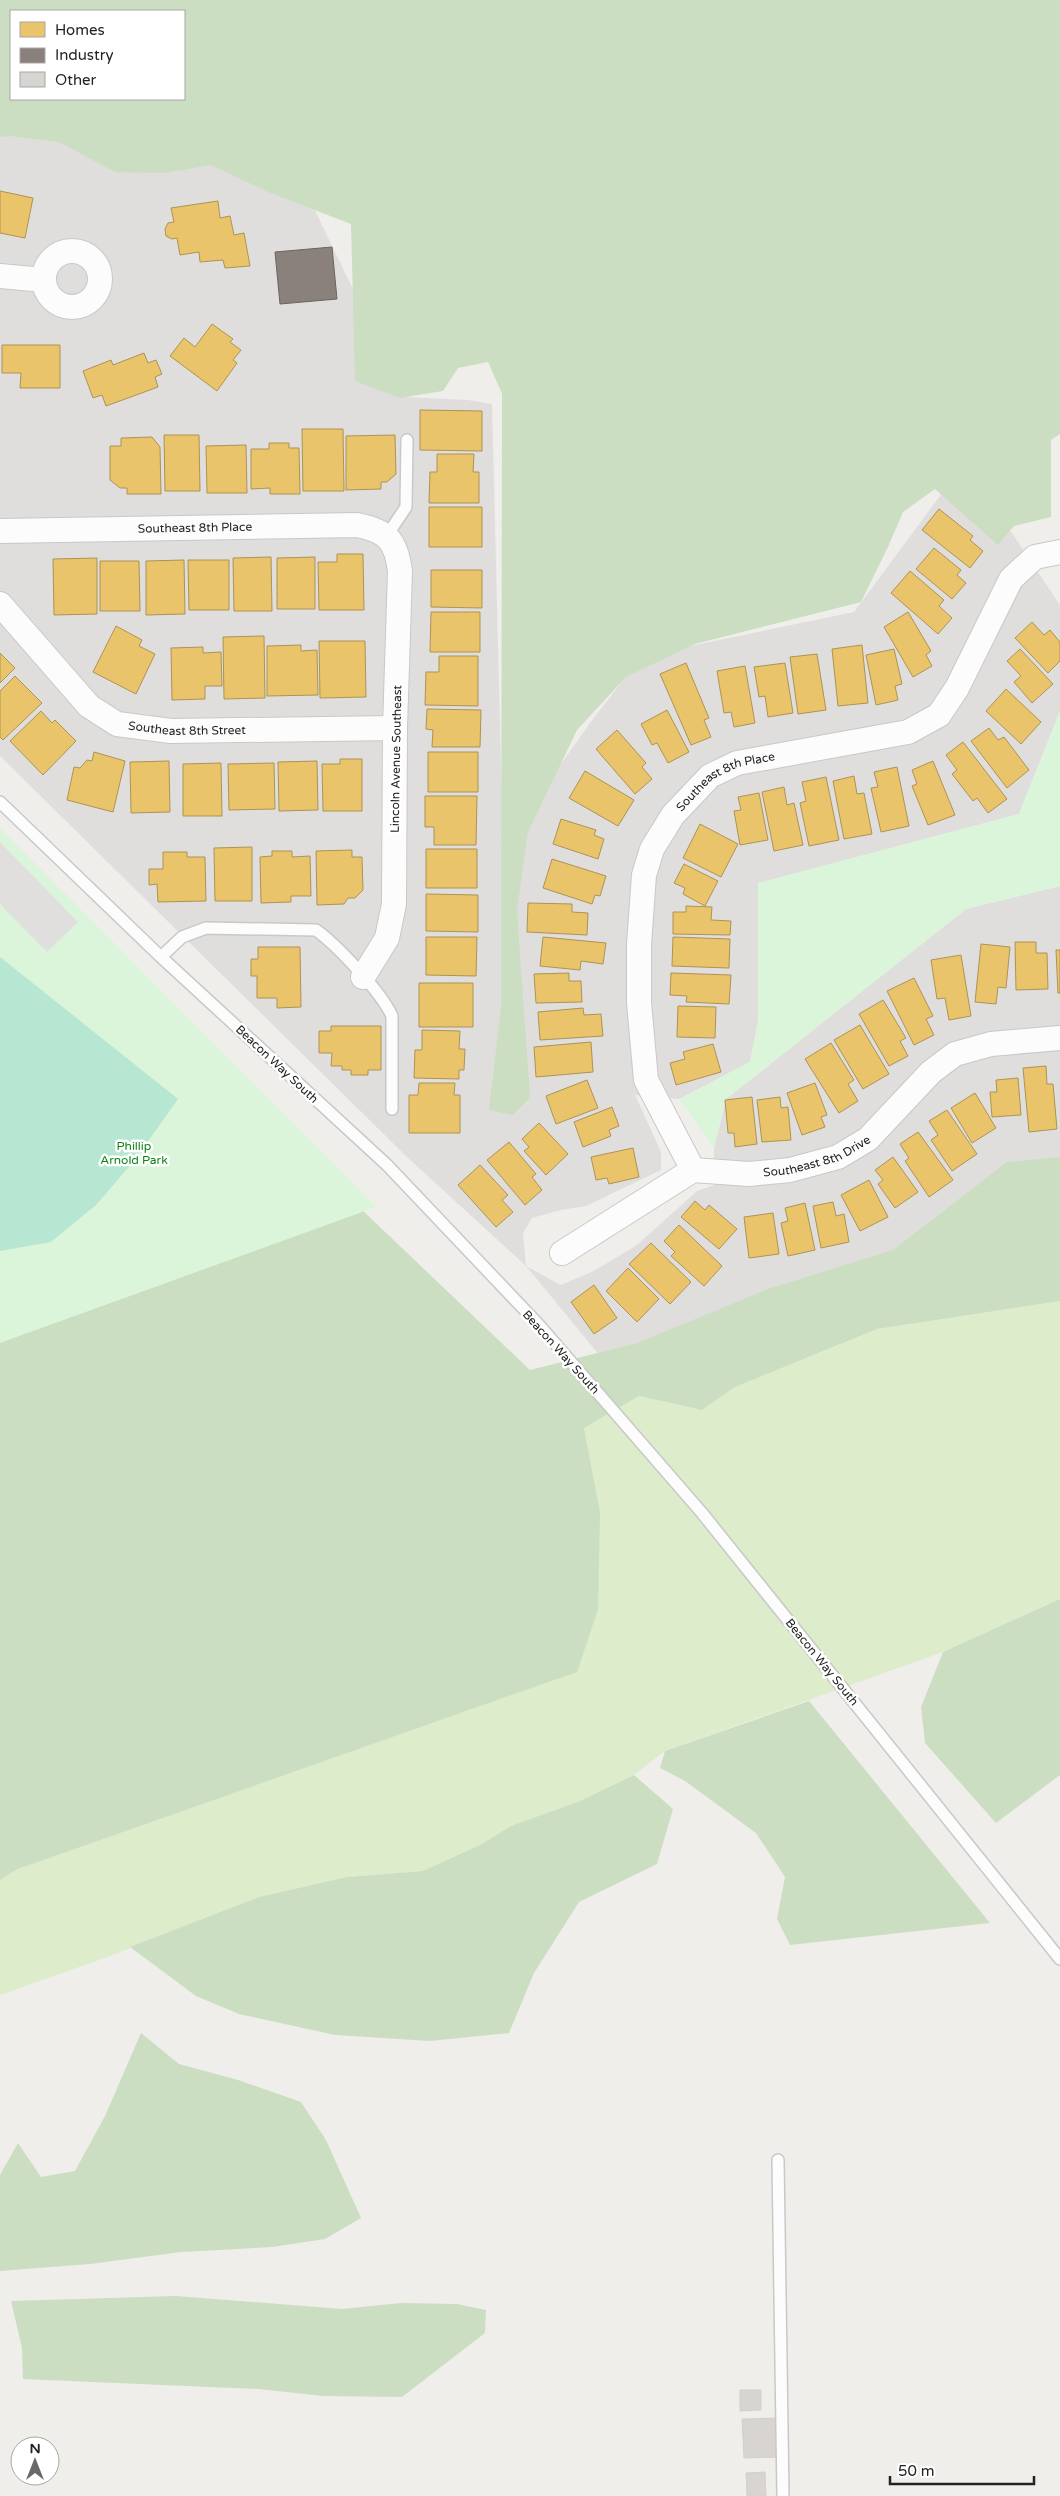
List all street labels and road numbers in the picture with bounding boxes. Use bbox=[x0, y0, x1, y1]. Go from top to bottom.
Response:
street label: Southeast 8th Place bbox=[138, 520, 252, 536]
street label: Lincoln Avenue Southeast bbox=[388, 684, 404, 833]
street label: Southeast 8th Street bbox=[127, 719, 246, 738]
street label: Southeast 8th Place bbox=[673, 749, 776, 814]
street label: Beacon Way South bbox=[233, 1022, 321, 1106]
street label: Southeast 8th Drive bbox=[762, 1132, 873, 1180]
street label: Beacon Way South bbox=[520, 1307, 602, 1397]
street label: Beacon Way South bbox=[783, 1616, 861, 1708]

